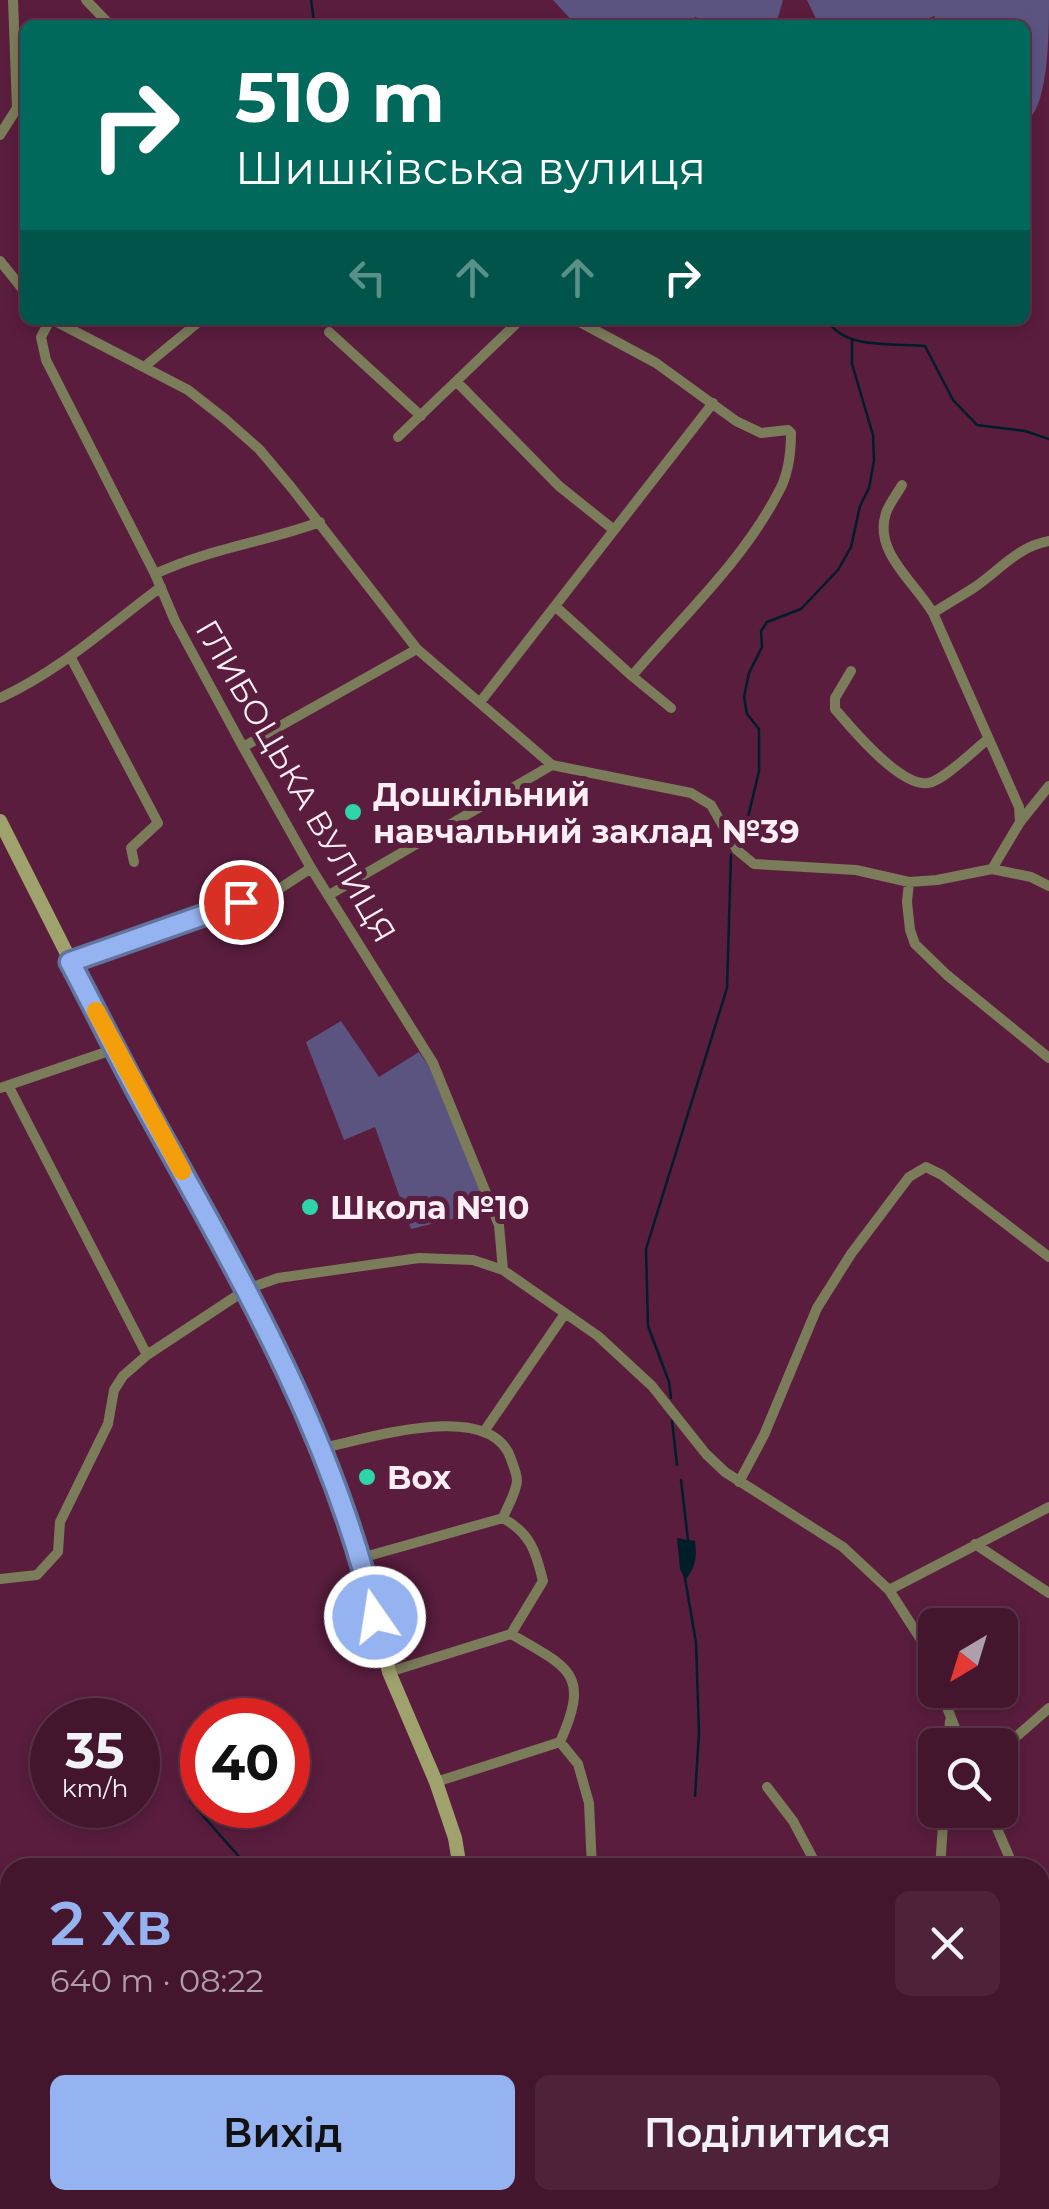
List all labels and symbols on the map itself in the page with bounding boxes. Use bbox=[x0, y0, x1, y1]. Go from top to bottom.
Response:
street label: ГЛИБОЦЬКА ВУЛИЦЯ bbox=[188, 613, 404, 949]
place label: Дошкільний навчальний заклад №39 bbox=[373, 775, 800, 851]
marker: Дошкільний навчальний заклад №39 bbox=[342, 801, 364, 823]
pin bbox=[199, 860, 284, 945]
place label: Школа №10 bbox=[330, 1188, 530, 1227]
marker: Школа №10 bbox=[299, 1196, 321, 1218]
place label: Box bbox=[387, 1458, 451, 1497]
marker: Box bbox=[356, 1466, 378, 1488]
position arrow bbox=[323, 1565, 427, 1669]
north arrow bbox=[918, 1608, 1018, 1708]
speed limit sign: 40 bbox=[180, 1698, 310, 1828]

